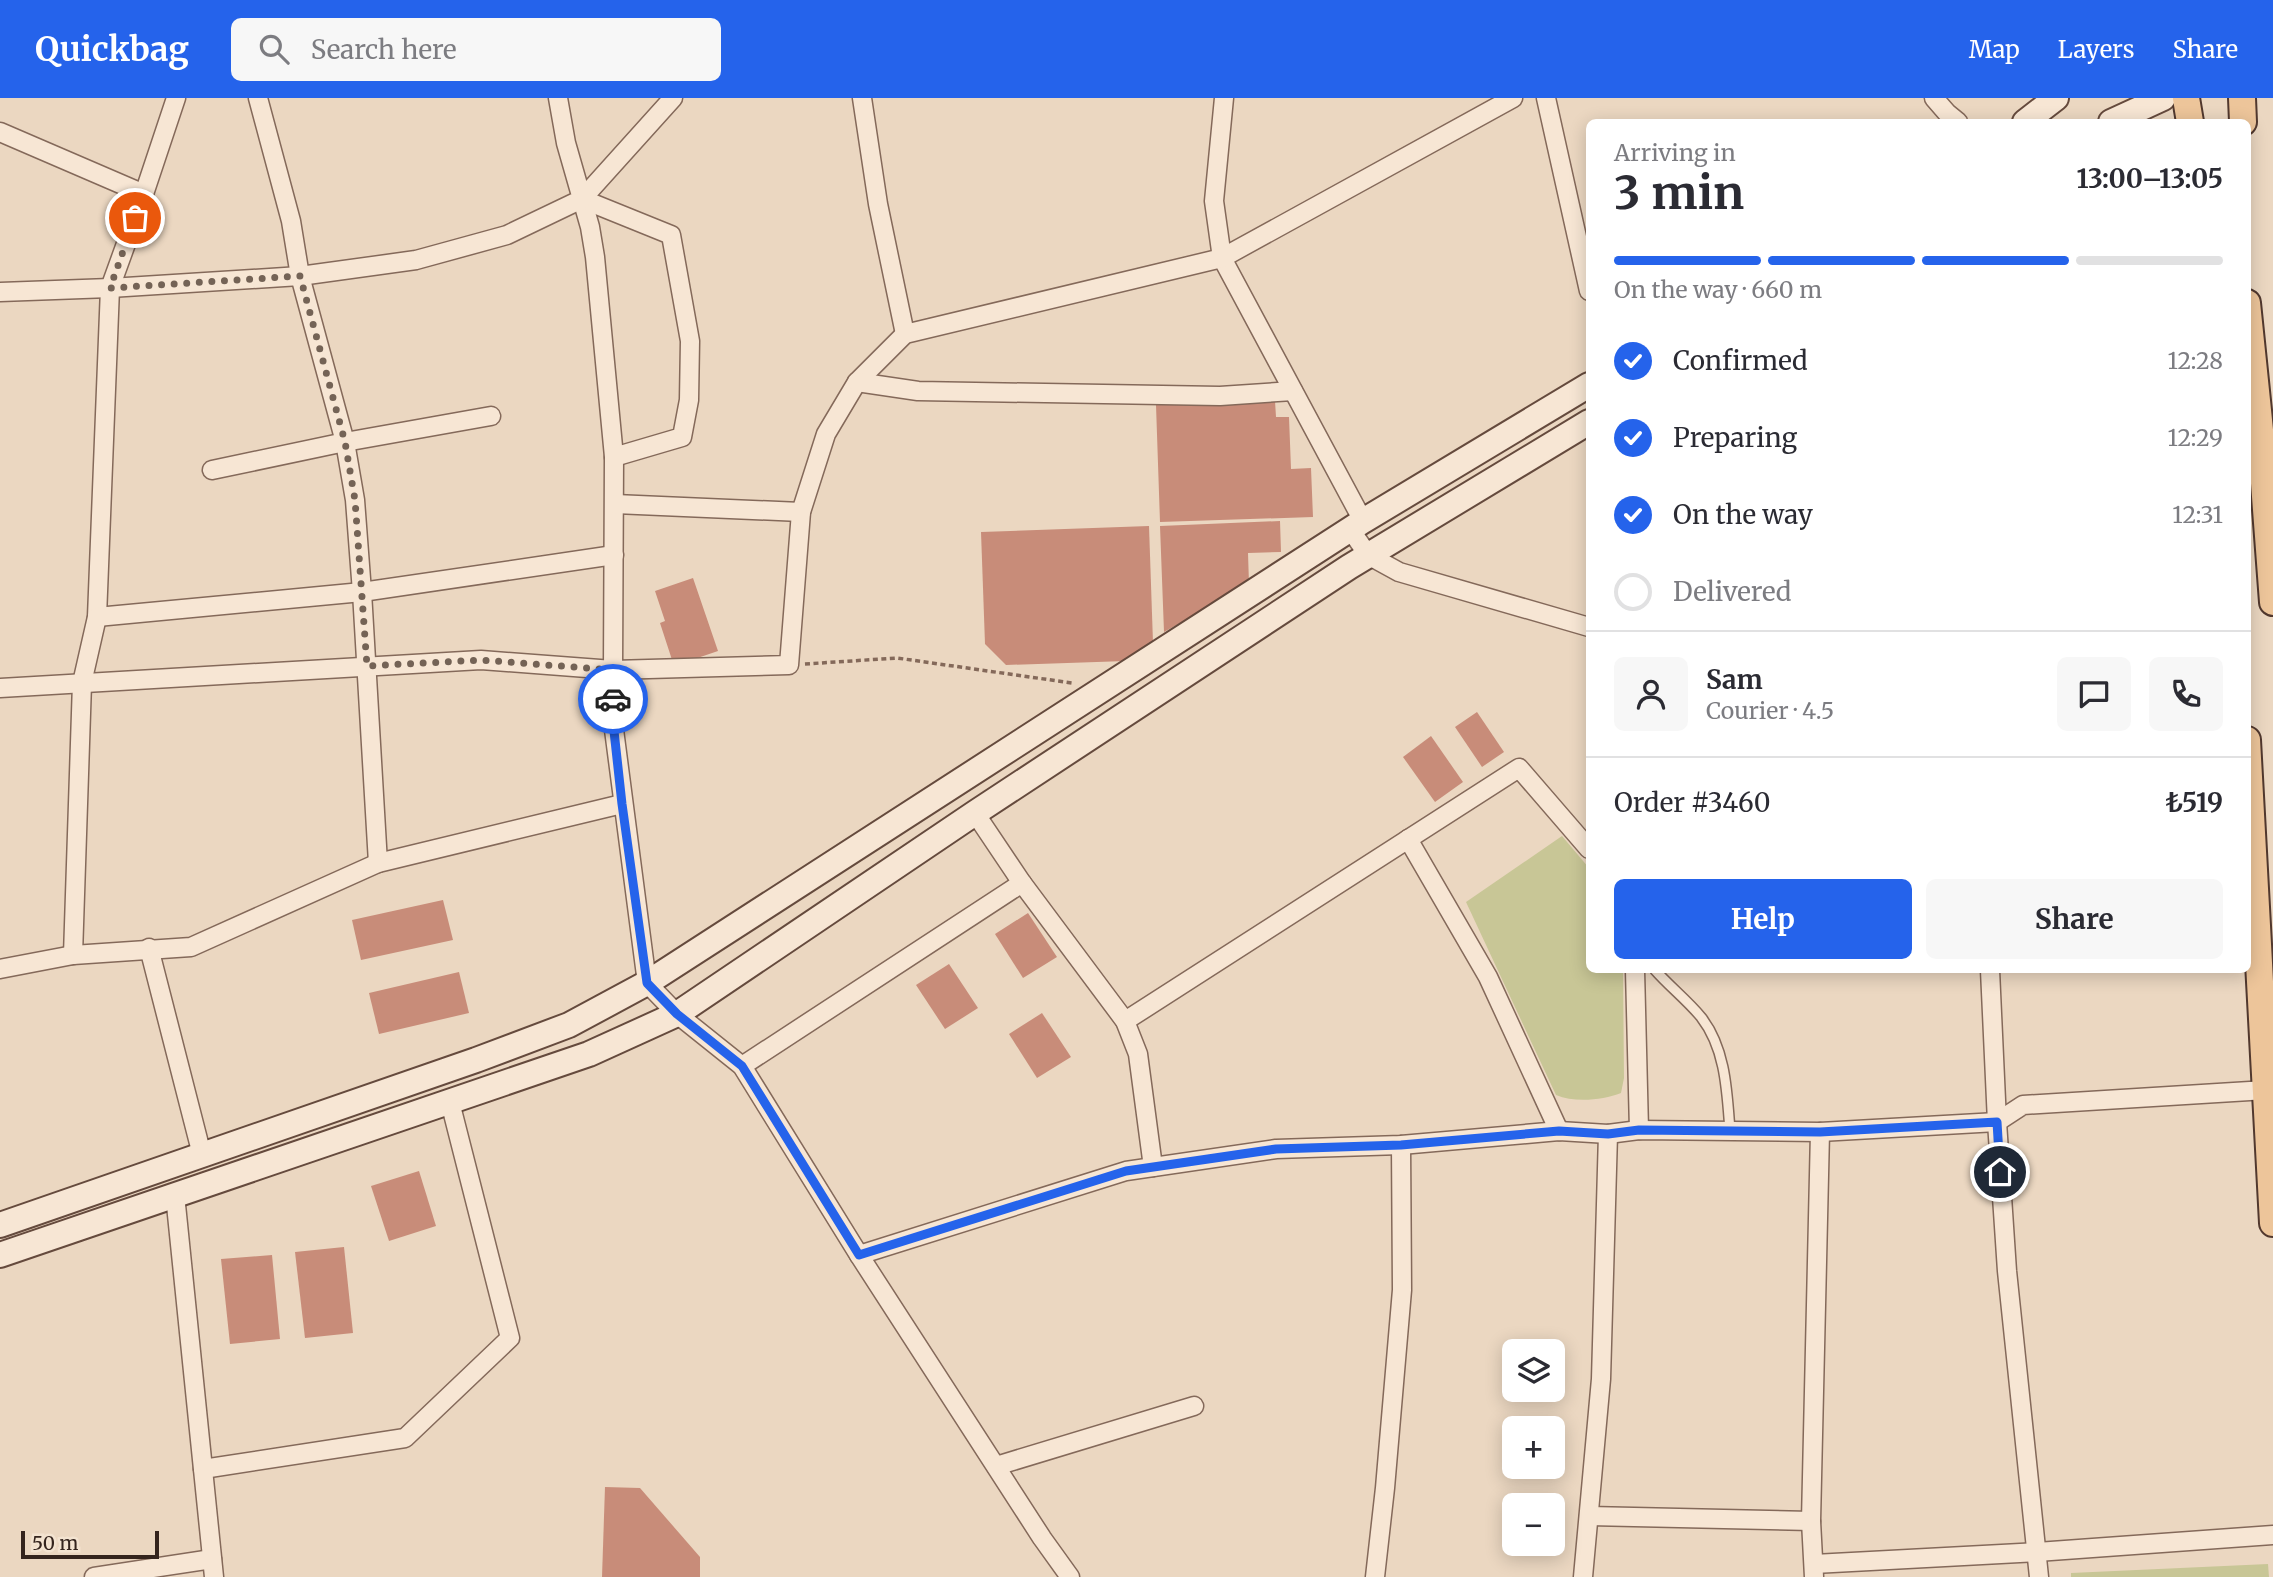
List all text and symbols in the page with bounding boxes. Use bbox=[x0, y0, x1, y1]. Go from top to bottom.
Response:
search box bbox=[231, 18, 721, 81]
text: Quickbag bbox=[35, 29, 189, 70]
icon: search bbox=[255, 30, 293, 68]
text: Search here bbox=[311, 33, 457, 66]
text: Map bbox=[1969, 34, 2020, 65]
text: Layers bbox=[2058, 34, 2134, 65]
text: Share bbox=[2172, 34, 2238, 65]
text: Arriving in bbox=[1614, 138, 1736, 167]
text: 13:00–13:05 bbox=[2076, 162, 2223, 195]
text: 3 min bbox=[1614, 164, 1744, 222]
pin bbox=[105, 188, 165, 248]
icon: bag bbox=[116, 199, 154, 237]
text: On the way · 660 m bbox=[1614, 275, 1822, 304]
icon: check bbox=[1614, 342, 1652, 380]
text: Confirmed bbox=[1673, 344, 1808, 377]
text: 12:28 bbox=[2167, 346, 2223, 375]
icon: check bbox=[1614, 419, 1652, 457]
text: Preparing bbox=[1673, 421, 1797, 454]
text: 12:29 bbox=[2167, 423, 2223, 452]
icon: check bbox=[1614, 496, 1652, 534]
text: On the way bbox=[1673, 498, 1813, 531]
text: 12:31 bbox=[2172, 500, 2223, 529]
text: Delivered bbox=[1673, 575, 1792, 608]
button: person bbox=[1614, 657, 1688, 731]
button: chat bbox=[2057, 657, 2131, 731]
button: phone bbox=[2149, 657, 2223, 731]
text: Sam bbox=[1706, 663, 1763, 696]
courier bbox=[578, 664, 648, 734]
icon: car bbox=[594, 680, 632, 718]
text: Courier · 4.5 bbox=[1706, 696, 1834, 725]
text: Order #3460 bbox=[1614, 786, 1771, 819]
text: ₺519 bbox=[2165, 786, 2223, 819]
button: Help bbox=[1614, 879, 1912, 959]
button: Share bbox=[1926, 879, 2223, 959]
pin bbox=[1970, 1142, 2030, 1202]
icon: home bbox=[1981, 1153, 2019, 1191]
map controls bbox=[1502, 1339, 1565, 1556]
button: layers bbox=[1502, 1339, 1565, 1402]
button: + bbox=[1502, 1416, 1565, 1479]
button: − bbox=[1502, 1493, 1565, 1556]
scale bar bbox=[21, 1528, 159, 1560]
text: 50 m bbox=[32, 1531, 78, 1555]

